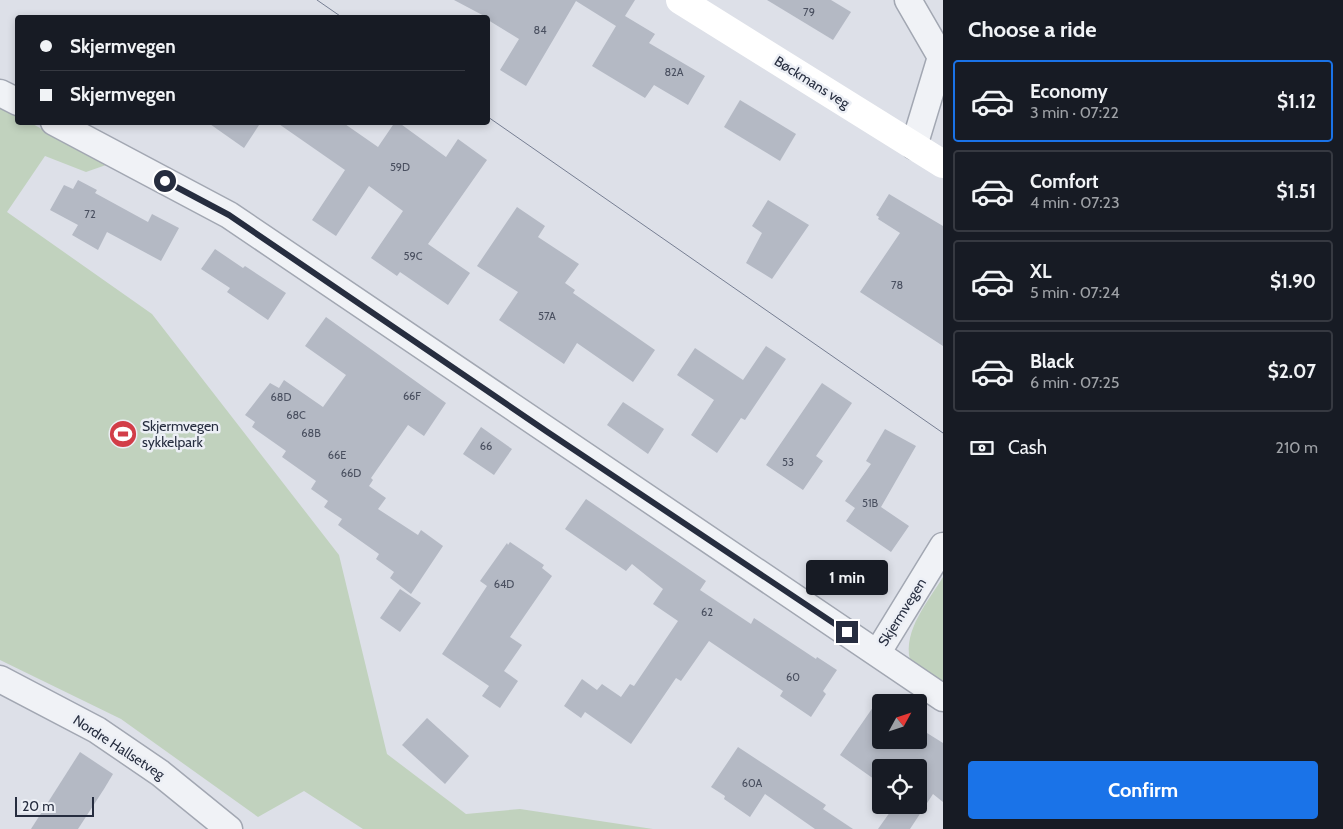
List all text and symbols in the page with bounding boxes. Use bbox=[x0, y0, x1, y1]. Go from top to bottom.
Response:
house number: 79 bbox=[803, 5, 815, 19]
text: Choose a ride bbox=[968, 16, 1097, 43]
house number: 84 bbox=[533, 23, 547, 37]
text: Skjermvegen bbox=[70, 35, 176, 58]
street label: Bøckmans veg bbox=[771, 52, 854, 113]
house number: 82A bbox=[664, 65, 684, 79]
icon: car bbox=[970, 79, 1015, 124]
text: Economy bbox=[1030, 80, 1108, 103]
text: Skjermvegen bbox=[70, 83, 176, 106]
text: $1.12 bbox=[1277, 90, 1316, 113]
text: 3 min · 07:22 bbox=[1030, 103, 1119, 122]
house number: 59D bbox=[390, 160, 410, 174]
icon: car bbox=[970, 169, 1015, 214]
route start bbox=[154, 170, 176, 192]
text: Comfort bbox=[1030, 170, 1099, 193]
text: $1.51 bbox=[1277, 180, 1316, 203]
text: 4 min · 07:23 bbox=[1030, 193, 1120, 212]
house number: 72 bbox=[84, 207, 96, 221]
house number: 59C bbox=[404, 249, 423, 263]
icon: car bbox=[970, 259, 1015, 304]
text: XL bbox=[1030, 260, 1051, 283]
text: $1.90 bbox=[1270, 270, 1316, 293]
house number: 78 bbox=[891, 278, 903, 292]
text: 5 min · 07:24 bbox=[1030, 283, 1120, 302]
house number: 57A bbox=[538, 309, 556, 323]
icon: car bbox=[970, 349, 1015, 394]
text: Black bbox=[1030, 350, 1074, 373]
text: $2.07 bbox=[1268, 360, 1316, 383]
text: 6 min · 07:25 bbox=[1030, 373, 1119, 392]
house number: 66F bbox=[403, 389, 421, 403]
house number: 68D bbox=[271, 390, 291, 404]
house number: 68C bbox=[286, 408, 306, 422]
place label: Skjermvegen sykkelpark bbox=[142, 417, 219, 451]
sports icon: Skjermvegen sykkelpark bbox=[108, 419, 138, 449]
house number: 68B bbox=[301, 426, 321, 440]
icon: cash bbox=[968, 434, 996, 462]
text: Cash bbox=[1008, 436, 1047, 459]
text: 210 m bbox=[1276, 438, 1318, 457]
house number: 66 bbox=[480, 439, 492, 453]
house number: 66E bbox=[328, 448, 346, 462]
house number: 53 bbox=[782, 455, 794, 469]
house number: 66D bbox=[341, 466, 361, 480]
house number: 51B bbox=[862, 496, 878, 510]
callout: 1 min bbox=[806, 560, 888, 594]
text: 1 min bbox=[829, 568, 865, 587]
street label: Skjermvegen bbox=[874, 574, 930, 649]
house number: 64D bbox=[494, 577, 514, 591]
house number: 62 bbox=[701, 605, 713, 619]
route end bbox=[836, 621, 858, 643]
house number: 60 bbox=[786, 670, 800, 684]
north arrow bbox=[872, 694, 928, 749]
map controls bbox=[872, 694, 927, 814]
street label: Nordre Hallsetveg bbox=[70, 711, 169, 784]
button: locate bbox=[872, 759, 927, 814]
button: Confirm bbox=[968, 761, 1318, 819]
house number: 60A bbox=[742, 776, 763, 790]
scale bar bbox=[15, 794, 94, 817]
text: 20 m bbox=[22, 797, 55, 815]

